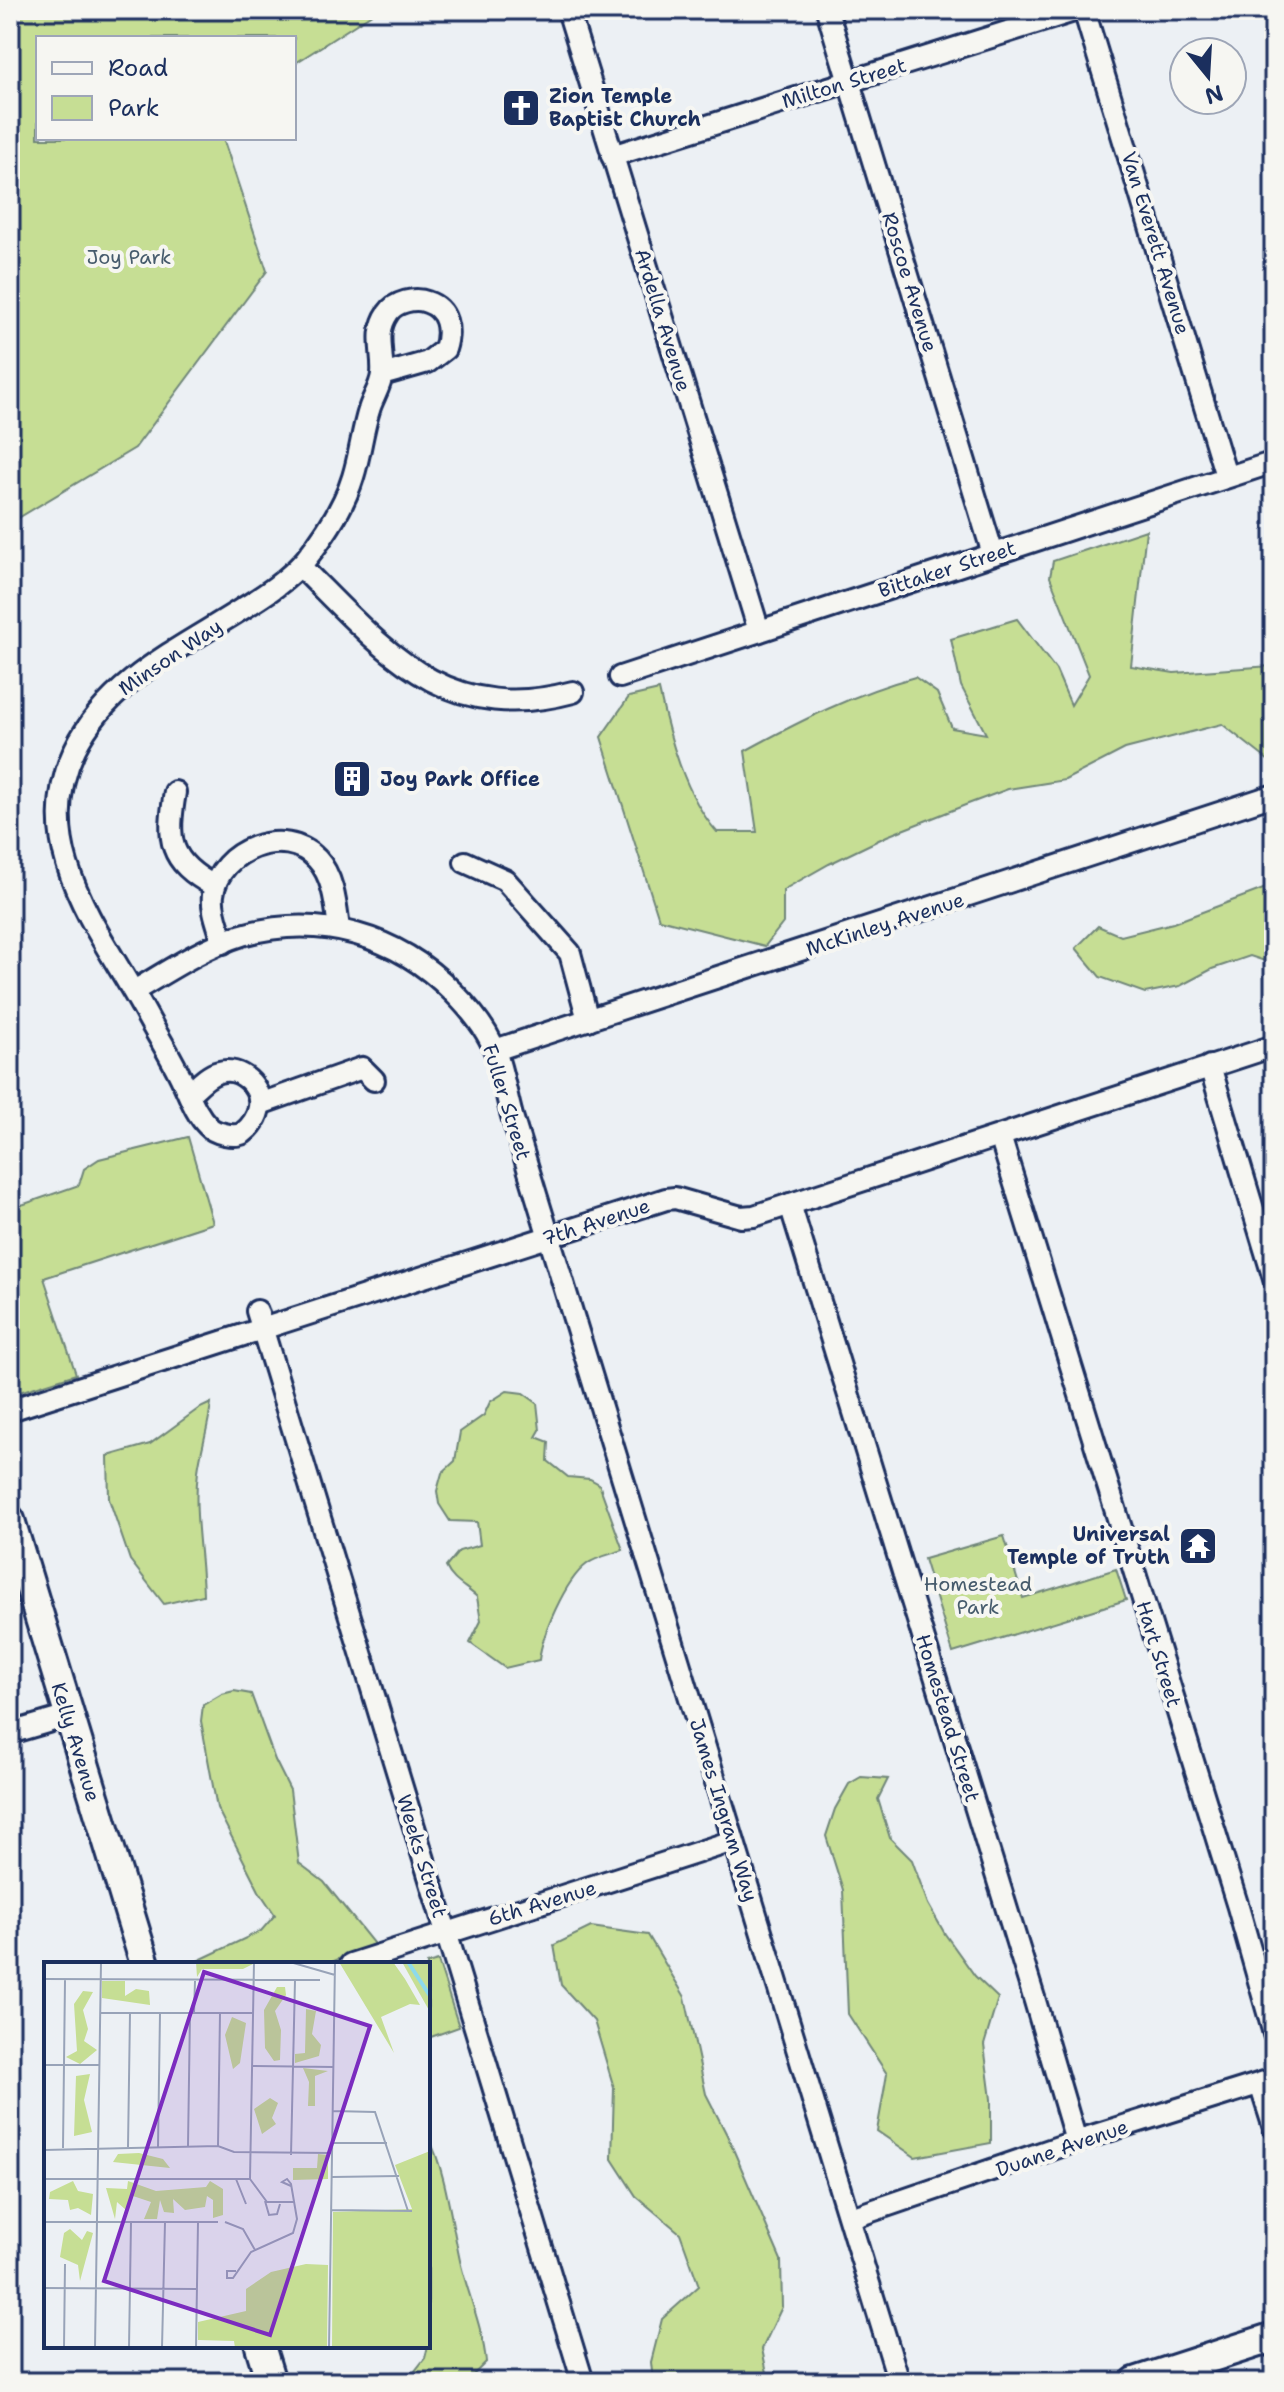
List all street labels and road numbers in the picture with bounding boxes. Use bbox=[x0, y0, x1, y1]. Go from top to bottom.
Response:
street label: Milton Street bbox=[779, 52, 909, 114]
street label: Van Everett Avenue bbox=[1116, 148, 1196, 338]
street label: Roscoe Avenue bbox=[876, 209, 944, 355]
street label: Ardella Avenue bbox=[629, 245, 697, 395]
street label: Bittaker Street bbox=[875, 535, 1019, 603]
street label: Minson Way bbox=[113, 613, 227, 701]
street label: McKinley Avenue bbox=[803, 886, 967, 962]
street label: Fuller Street bbox=[477, 1041, 537, 1163]
street label: 7th Avenue bbox=[539, 1192, 653, 1252]
street label: Hart Street bbox=[1131, 1598, 1187, 1710]
street label: Homestead Street bbox=[910, 1631, 986, 1805]
street label: Kelly Avenue bbox=[45, 1679, 107, 1805]
street label: James Ingram Way bbox=[684, 1715, 764, 1905]
street label: Weeks Street bbox=[391, 1791, 453, 1921]
street label: 6th Avenue bbox=[485, 1874, 599, 1932]
street label: Duane Avenue bbox=[993, 2113, 1131, 2183]

